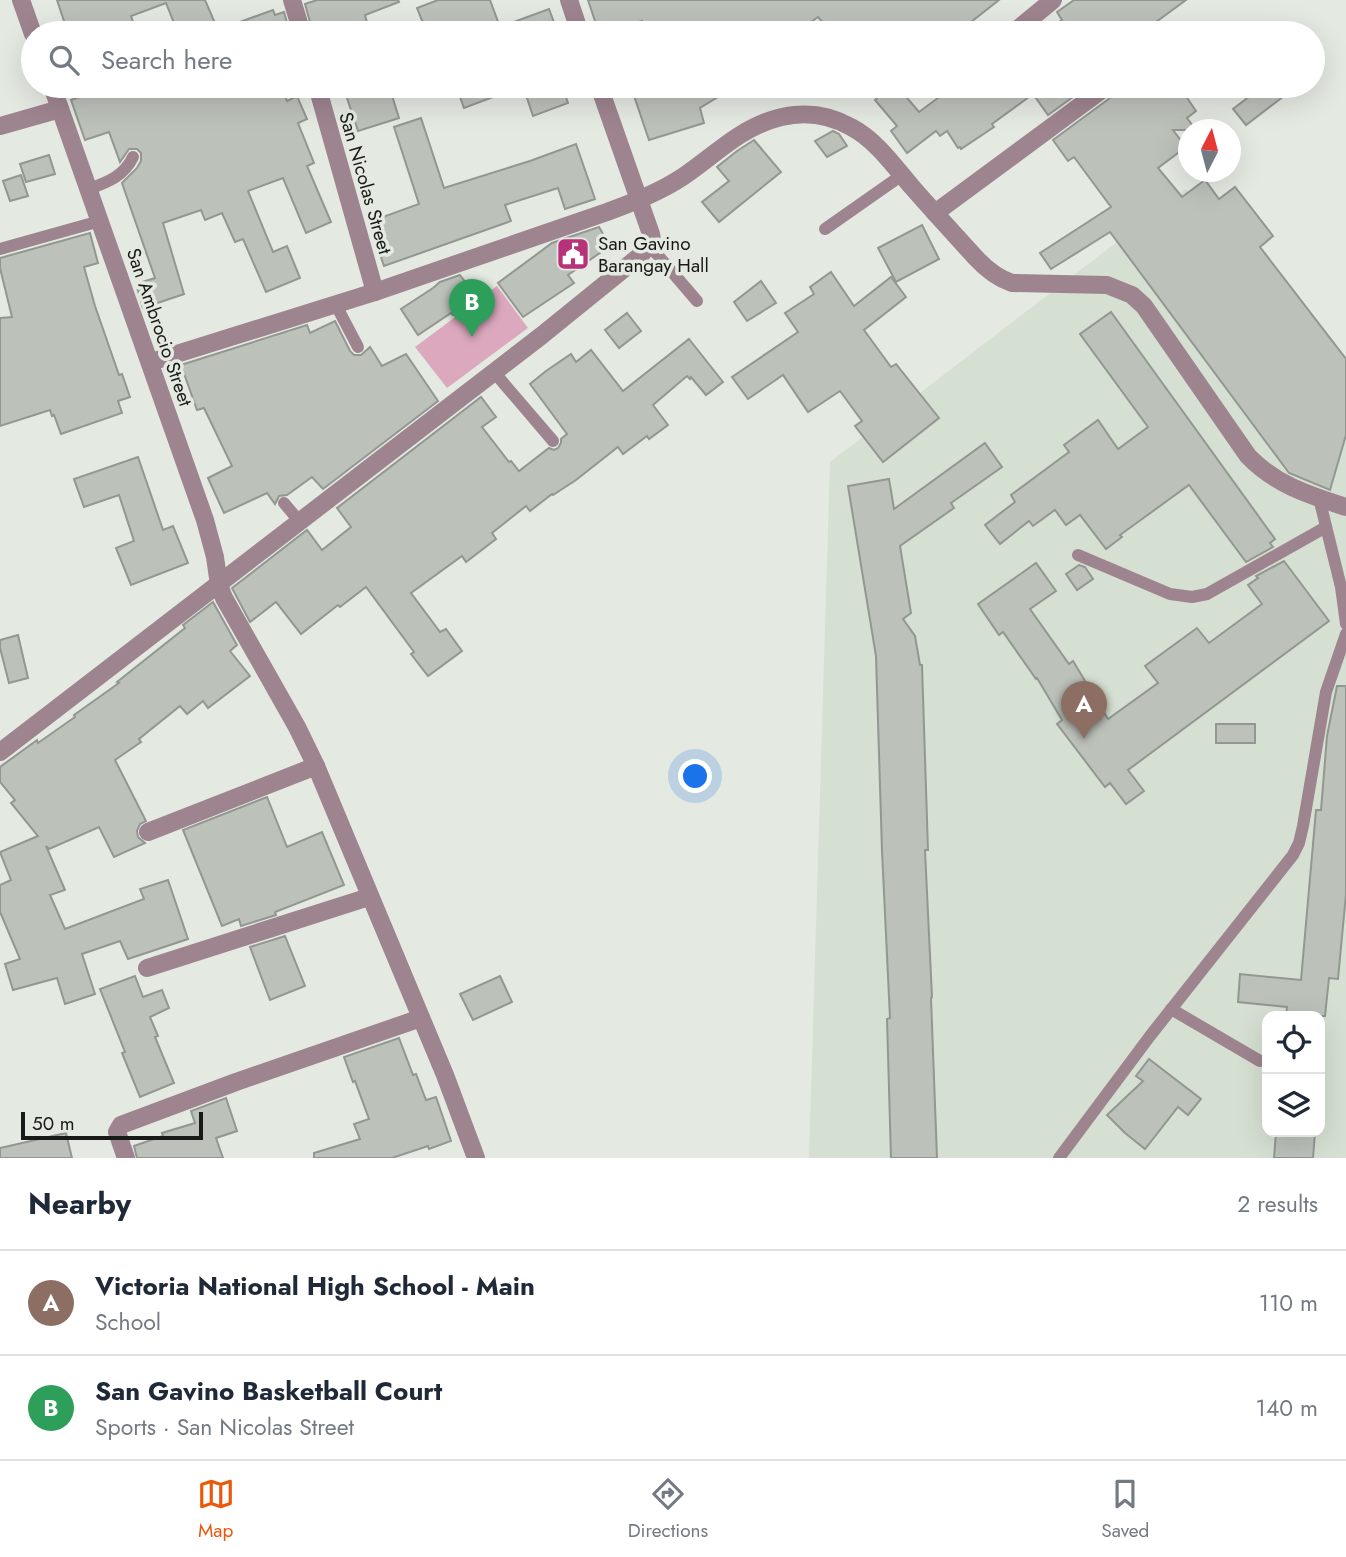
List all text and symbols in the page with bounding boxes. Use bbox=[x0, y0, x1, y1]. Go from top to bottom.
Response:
search box bbox=[21, 21, 1325, 98]
icon: search bbox=[45, 41, 83, 79]
text: Search here bbox=[101, 41, 233, 79]
street label: San Nicolas Street bbox=[332, 109, 399, 258]
north arrow bbox=[1178, 119, 1241, 182]
place label: San Gavino Barangay Hall bbox=[598, 230, 709, 279]
public building icon: San Gavino Barangay Hall bbox=[554, 235, 592, 273]
street label: San Ambrocio Street bbox=[120, 245, 199, 410]
pin: B bbox=[449, 279, 495, 337]
pin: A bbox=[1061, 681, 1107, 739]
your location bbox=[678, 759, 712, 793]
map controls bbox=[1262, 1011, 1325, 1137]
button: locate bbox=[1262, 1011, 1325, 1074]
button: layers bbox=[1262, 1074, 1325, 1137]
scale bar bbox=[21, 1109, 203, 1141]
text: 50 m bbox=[32, 1110, 75, 1137]
text: Nearby bbox=[28, 1182, 131, 1225]
text: 2 results bbox=[1237, 1187, 1318, 1221]
text: Victoria National High School - Main bbox=[95, 1267, 535, 1305]
text: A bbox=[43, 1286, 59, 1320]
text: 110 m bbox=[1259, 1286, 1318, 1320]
text: School bbox=[95, 1305, 161, 1339]
text: San Gavino Basketball Court bbox=[95, 1372, 442, 1410]
text: B bbox=[43, 1391, 59, 1425]
text: 140 m bbox=[1256, 1391, 1318, 1425]
text: Sports · San Nicolas Street bbox=[95, 1410, 354, 1444]
tab: Map bbox=[197, 1475, 235, 1544]
tab: Directions bbox=[628, 1475, 708, 1544]
tab: Saved bbox=[1101, 1475, 1149, 1544]

